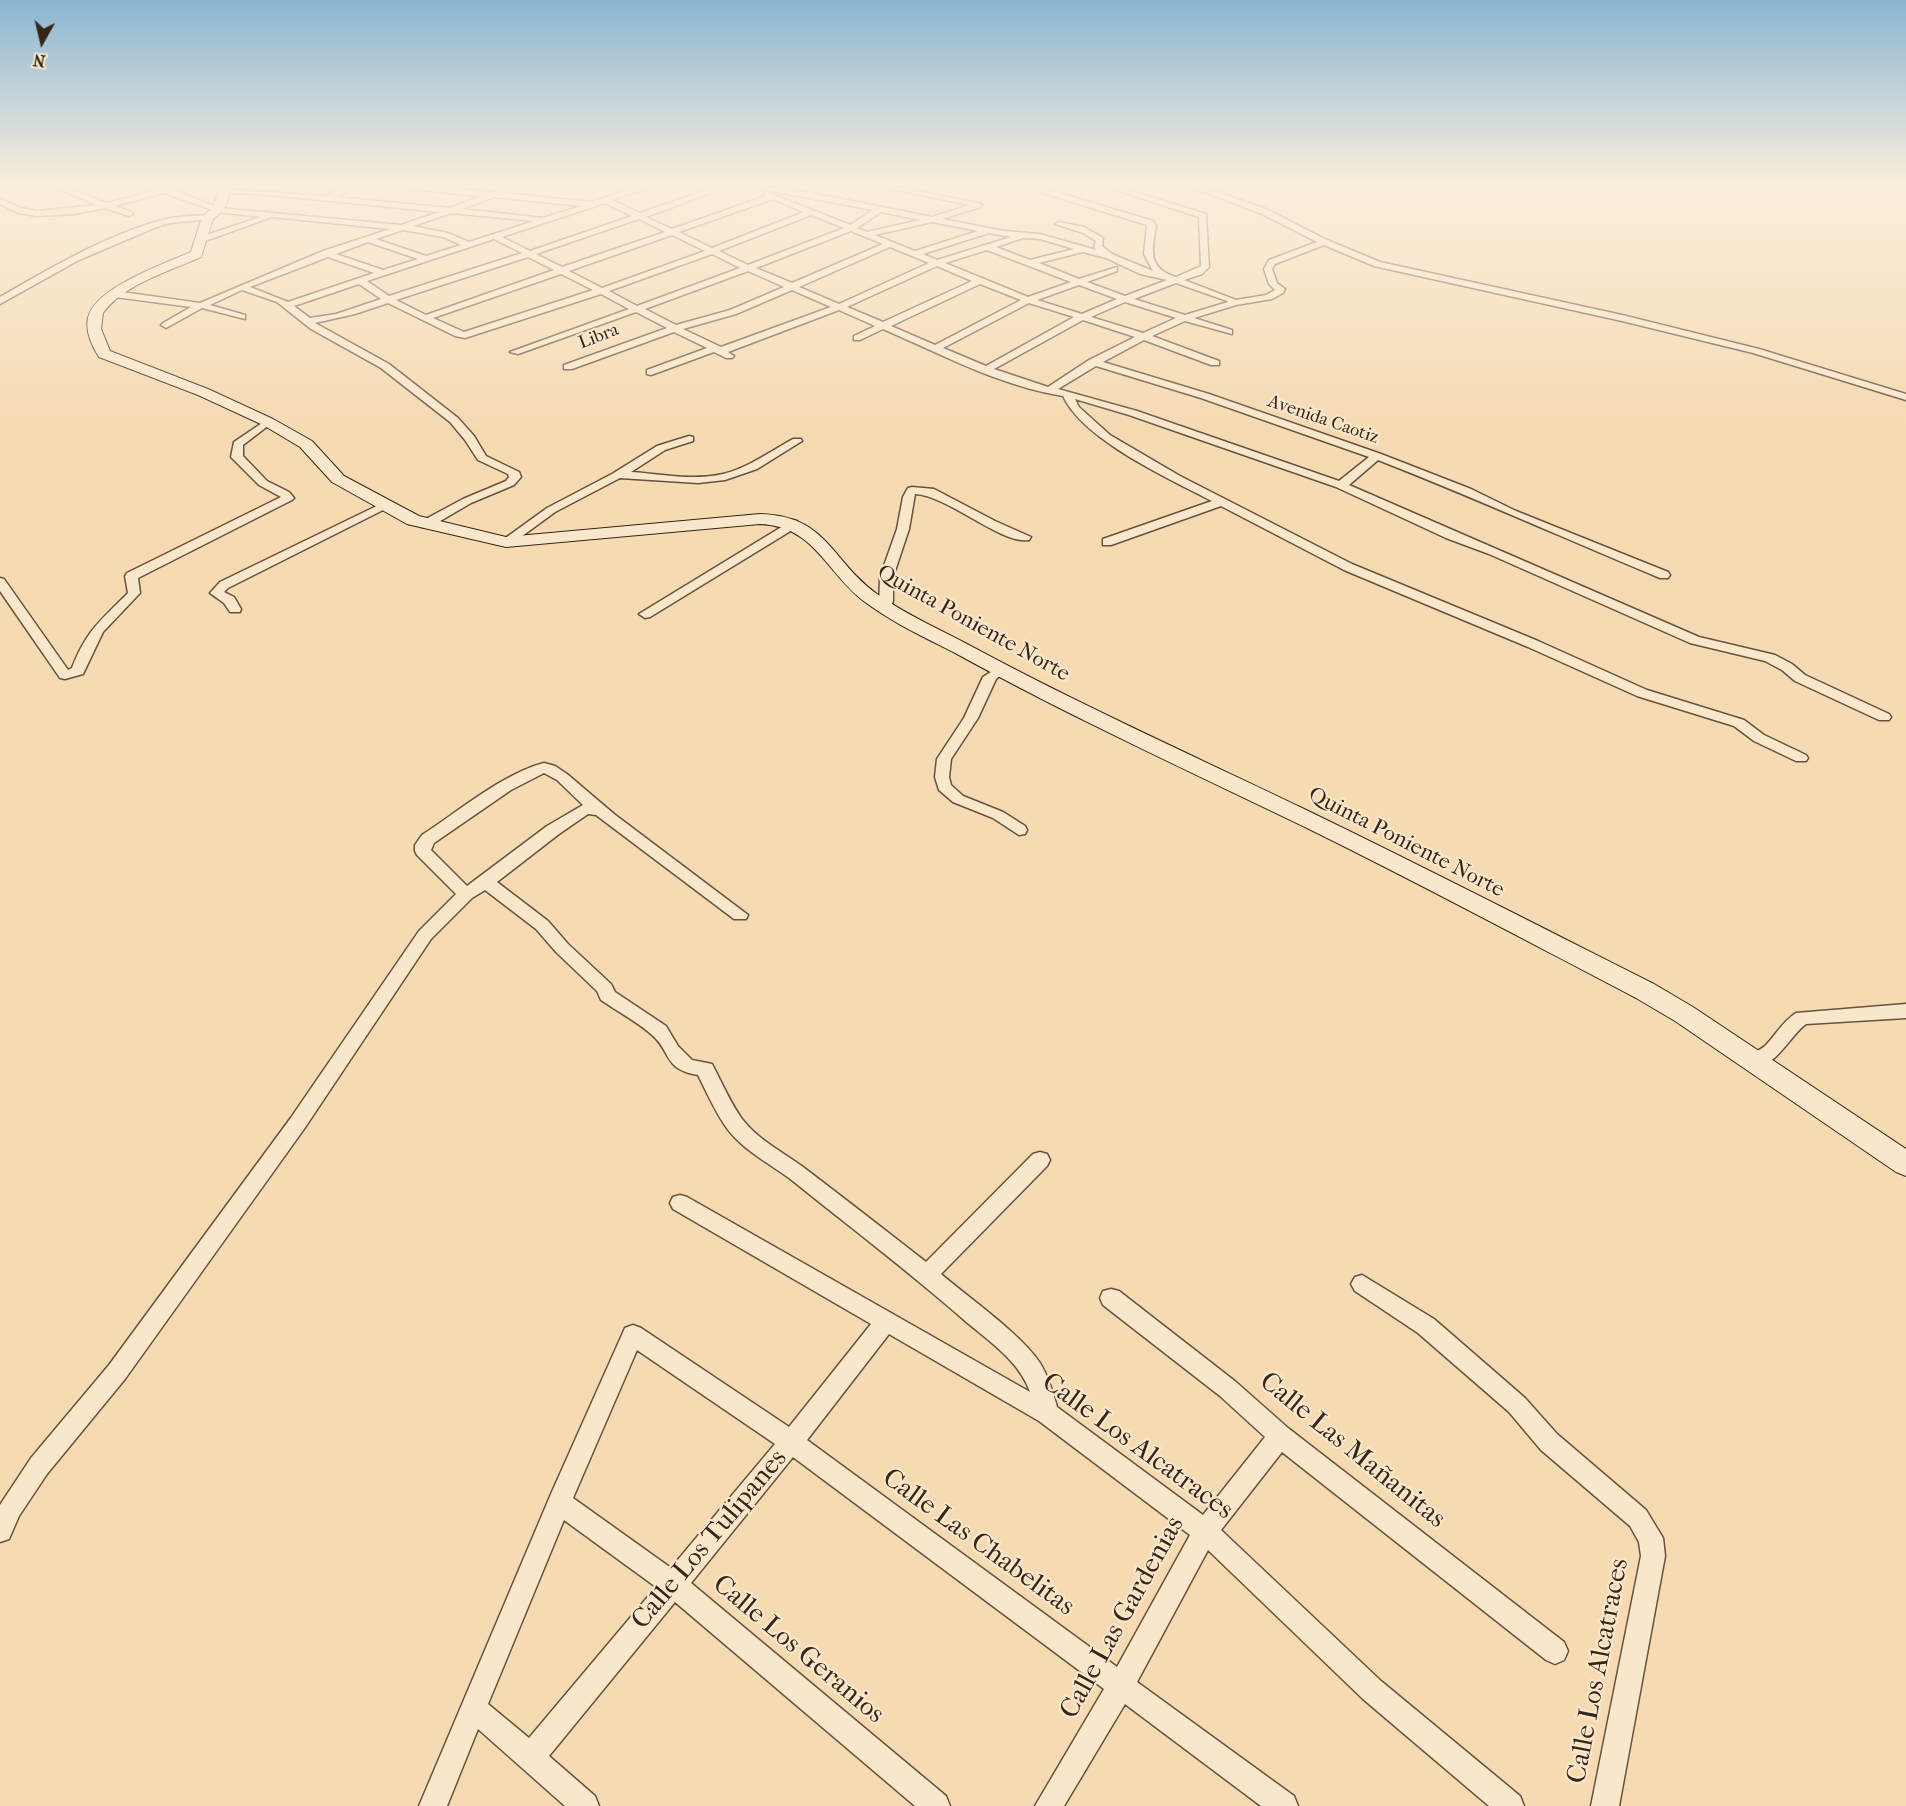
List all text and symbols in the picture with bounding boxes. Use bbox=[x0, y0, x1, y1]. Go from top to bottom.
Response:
north arrow bbox=[12, 12, 72, 72]
text: N bbox=[32, 50, 47, 71]
street label: Libra bbox=[576, 320, 622, 354]
street label: Avenida Caotiz bbox=[1265, 391, 1381, 449]
street label: Quinta Poniente Norte bbox=[872, 560, 1074, 688]
street label: Quinta Poniente Norte bbox=[1303, 782, 1509, 904]
street label: Calle Las Mañanitas bbox=[1252, 1366, 1452, 1536]
street label: Calle Los Alcatraces bbox=[1035, 1367, 1239, 1527]
street label: Calle Los Tulipanes bbox=[625, 1444, 795, 1636]
street label: Calle Las Chabelitas bbox=[876, 1462, 1080, 1624]
street label: Calle Las Gardenias bbox=[1054, 1511, 1192, 1725]
street label: Calle Los Alcatraces bbox=[1561, 1556, 1637, 1786]
street label: Calle Los Geranios bbox=[706, 1569, 890, 1731]

